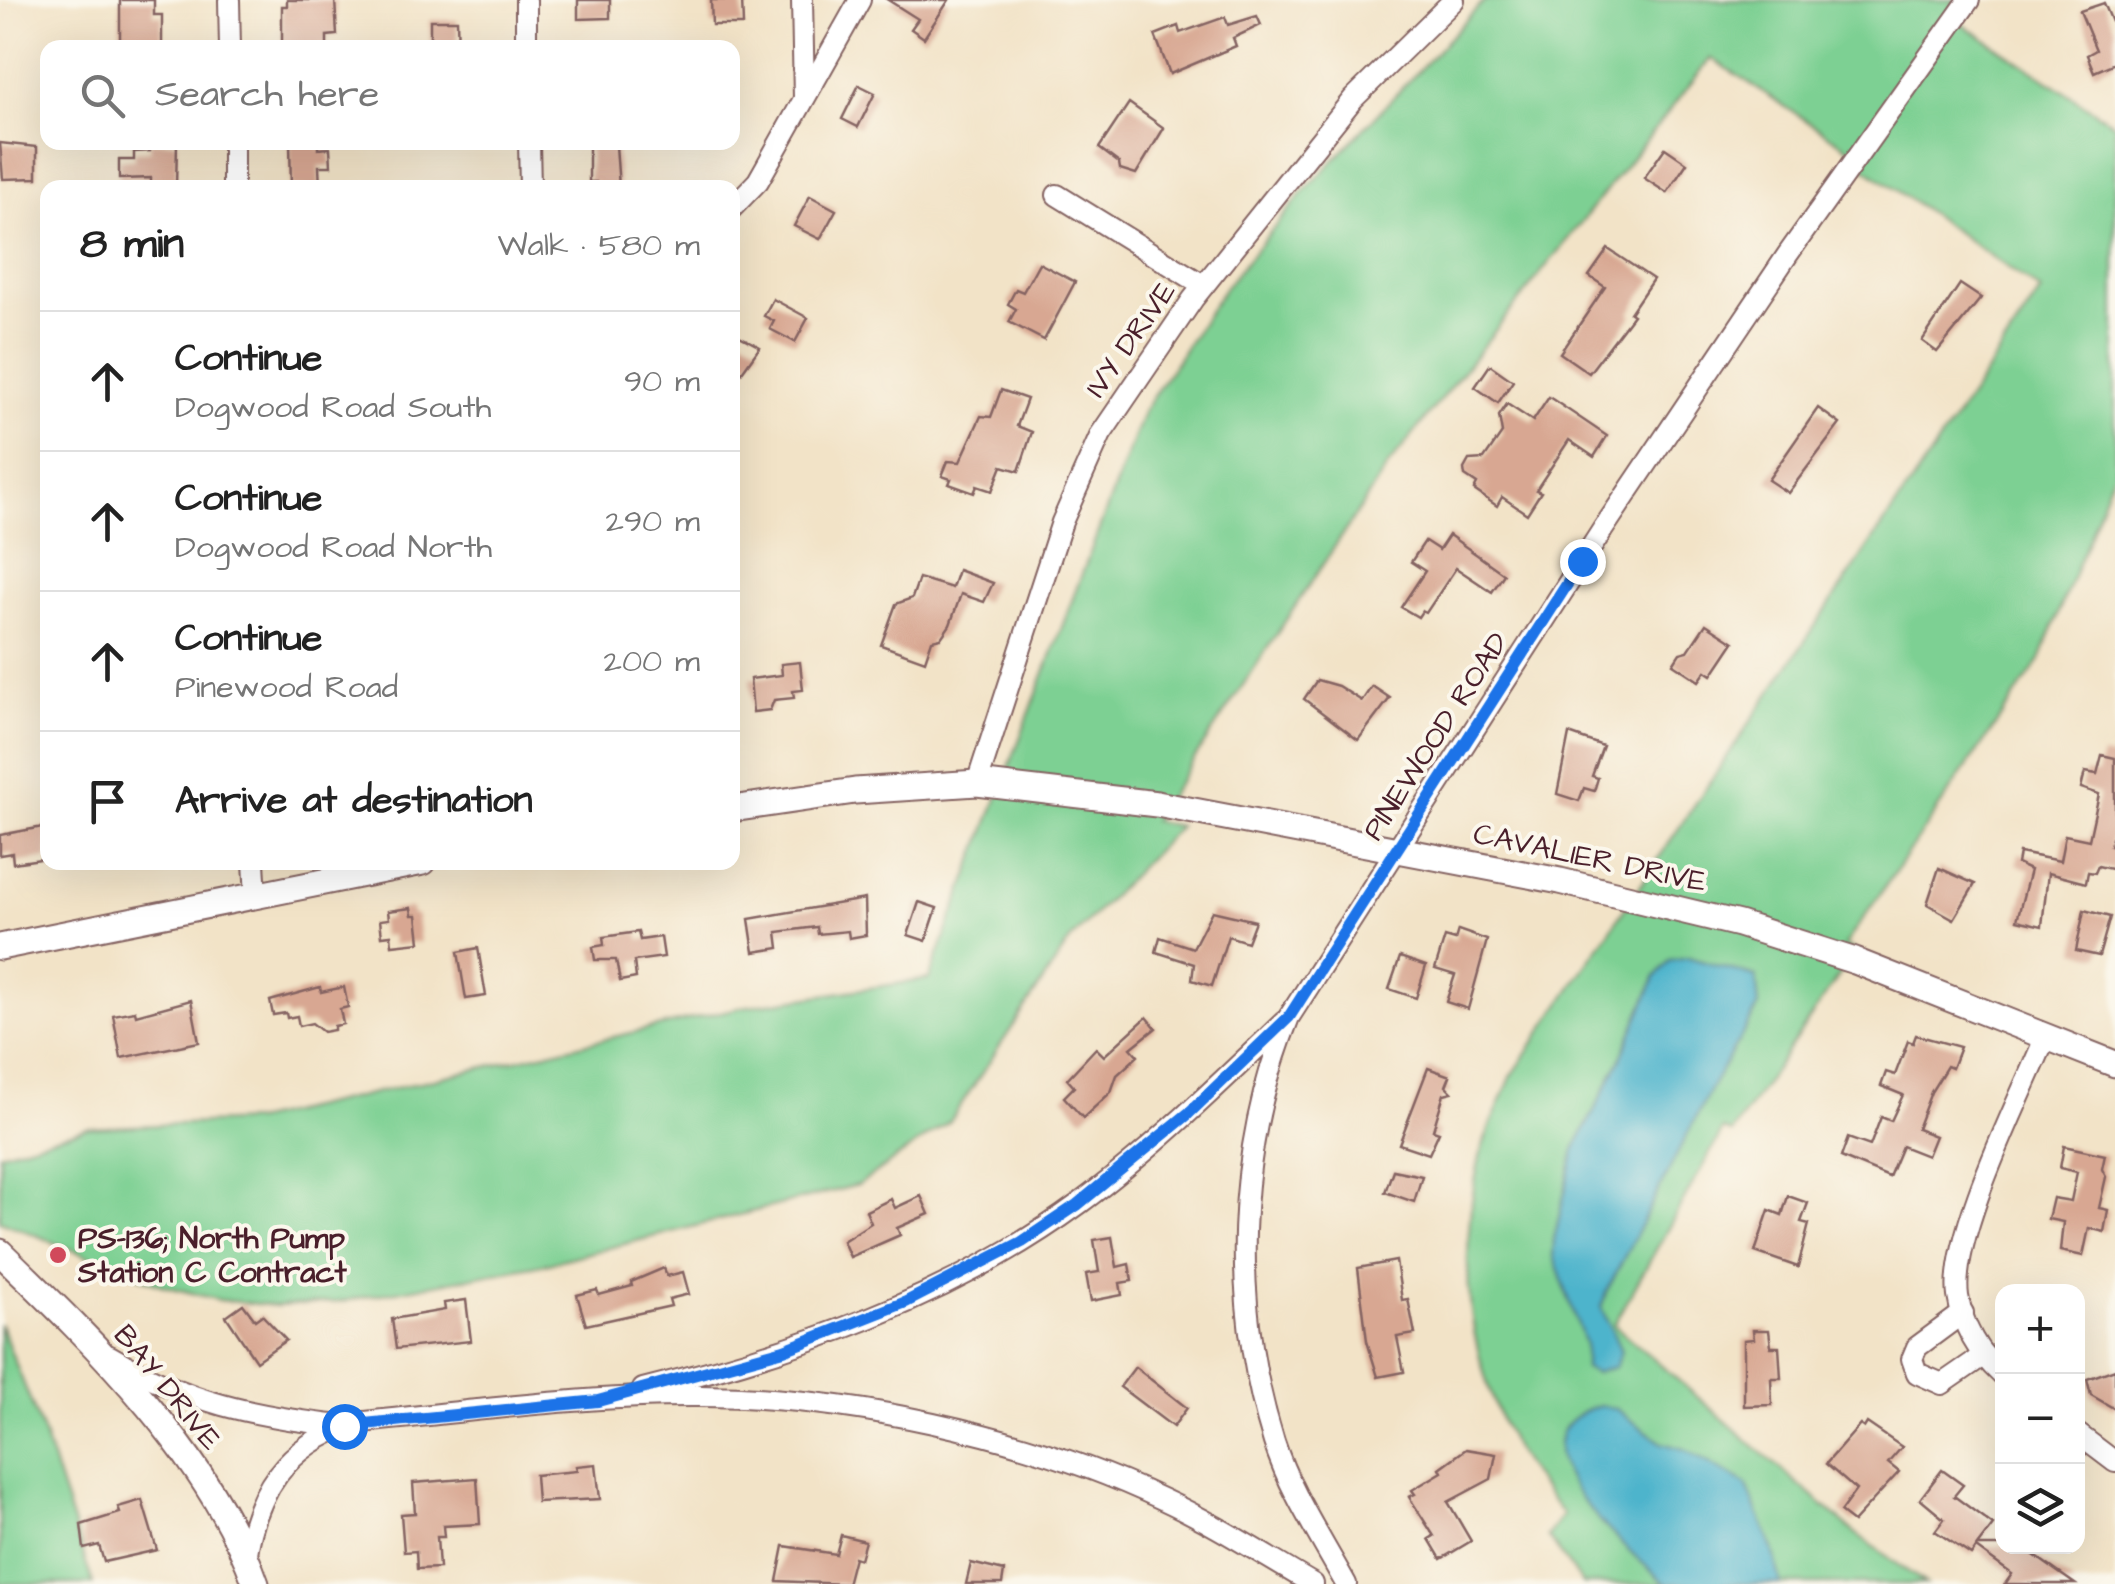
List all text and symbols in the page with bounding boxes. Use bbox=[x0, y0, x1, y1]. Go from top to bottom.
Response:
search box bbox=[40, 40, 740, 150]
icon: search bbox=[75, 68, 130, 123]
text: Search here bbox=[155, 69, 379, 121]
text: 8 min bbox=[80, 216, 184, 274]
text: Walk · 580 m bbox=[498, 223, 700, 268]
street label: IVY DRIVE bbox=[1075, 273, 1186, 406]
text: Continue bbox=[175, 333, 322, 385]
icon: ahead bbox=[80, 354, 135, 409]
text: 90 m bbox=[624, 359, 700, 404]
text: Dogwood Road South bbox=[175, 385, 491, 430]
text: Continue bbox=[175, 473, 322, 525]
icon: ahead bbox=[80, 494, 135, 549]
text: 290 m bbox=[606, 499, 700, 544]
text: Dogwood Road North bbox=[175, 525, 492, 570]
route end bbox=[1560, 539, 1606, 585]
text: Continue bbox=[175, 613, 322, 665]
street label: PINEWOOD ROAD bbox=[1353, 624, 1519, 849]
icon: ahead bbox=[80, 634, 135, 689]
text: 200 m bbox=[604, 639, 700, 684]
text: Pinewood Road bbox=[175, 665, 398, 710]
icon: arrive bbox=[80, 774, 135, 829]
text: Arrive at destination bbox=[175, 775, 532, 827]
street label: CAVALIER DRIVE bbox=[1470, 813, 1710, 903]
place label: PS-136; North Pump Station C Contract bbox=[77, 1218, 348, 1294]
marker: PS-136; North Pump Station C Contract bbox=[47, 1244, 69, 1266]
map controls bbox=[1995, 1284, 2085, 1554]
button: + bbox=[1995, 1284, 2085, 1374]
street label: BAY DRIVE bbox=[104, 1316, 231, 1460]
button: − bbox=[1995, 1374, 2085, 1464]
route start bbox=[322, 1404, 368, 1450]
button: layers bbox=[1995, 1464, 2085, 1554]

